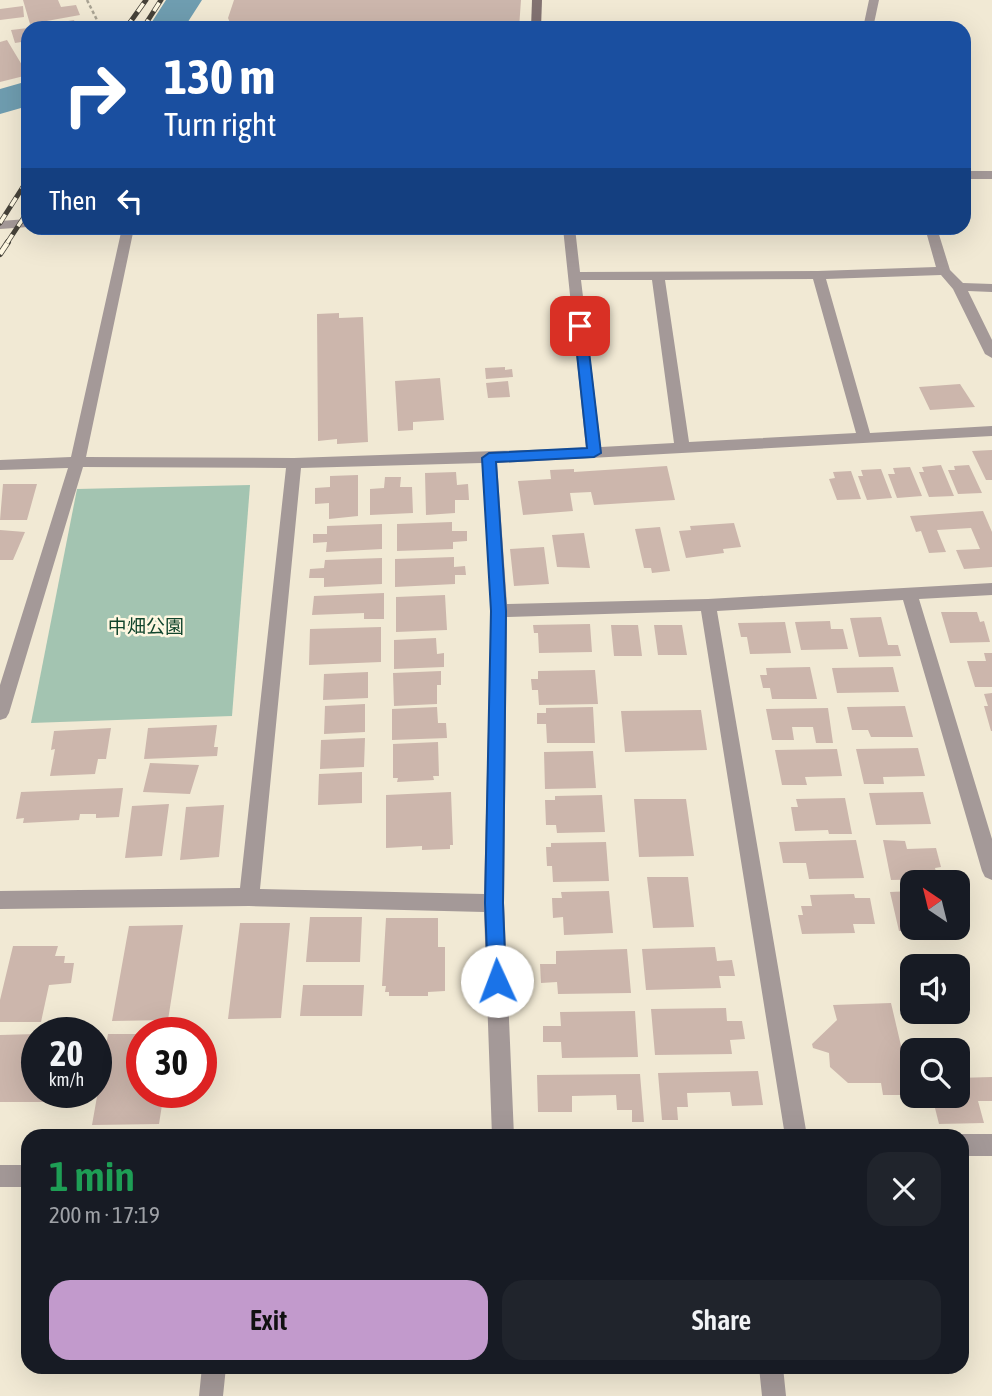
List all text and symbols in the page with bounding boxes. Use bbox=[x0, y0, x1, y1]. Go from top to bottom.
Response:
text: 130 m bbox=[164, 48, 275, 104]
icon: right bbox=[49, 49, 140, 140]
text: Turn right bbox=[164, 106, 277, 143]
icon: left bbox=[111, 182, 149, 220]
text: Then bbox=[49, 186, 97, 216]
pin bbox=[550, 296, 610, 356]
icon: arrive bbox=[561, 307, 599, 345]
park label: 中畑公園 bbox=[108, 615, 184, 637]
north arrow bbox=[900, 870, 970, 940]
map controls bbox=[900, 870, 970, 1108]
position arrow bbox=[460, 944, 534, 1018]
button: sound bbox=[900, 954, 970, 1024]
speed limit sign: 30 bbox=[126, 1017, 217, 1108]
text: 20 bbox=[50, 1033, 83, 1073]
button: search bbox=[900, 1038, 970, 1108]
text: km/h bbox=[49, 1069, 84, 1090]
text: 1 min bbox=[49, 1152, 135, 1200]
button: close bbox=[867, 1152, 941, 1226]
text: 200 m · 17:19 bbox=[49, 1202, 160, 1228]
button: Exit bbox=[49, 1280, 488, 1360]
button: Share bbox=[502, 1280, 941, 1360]

